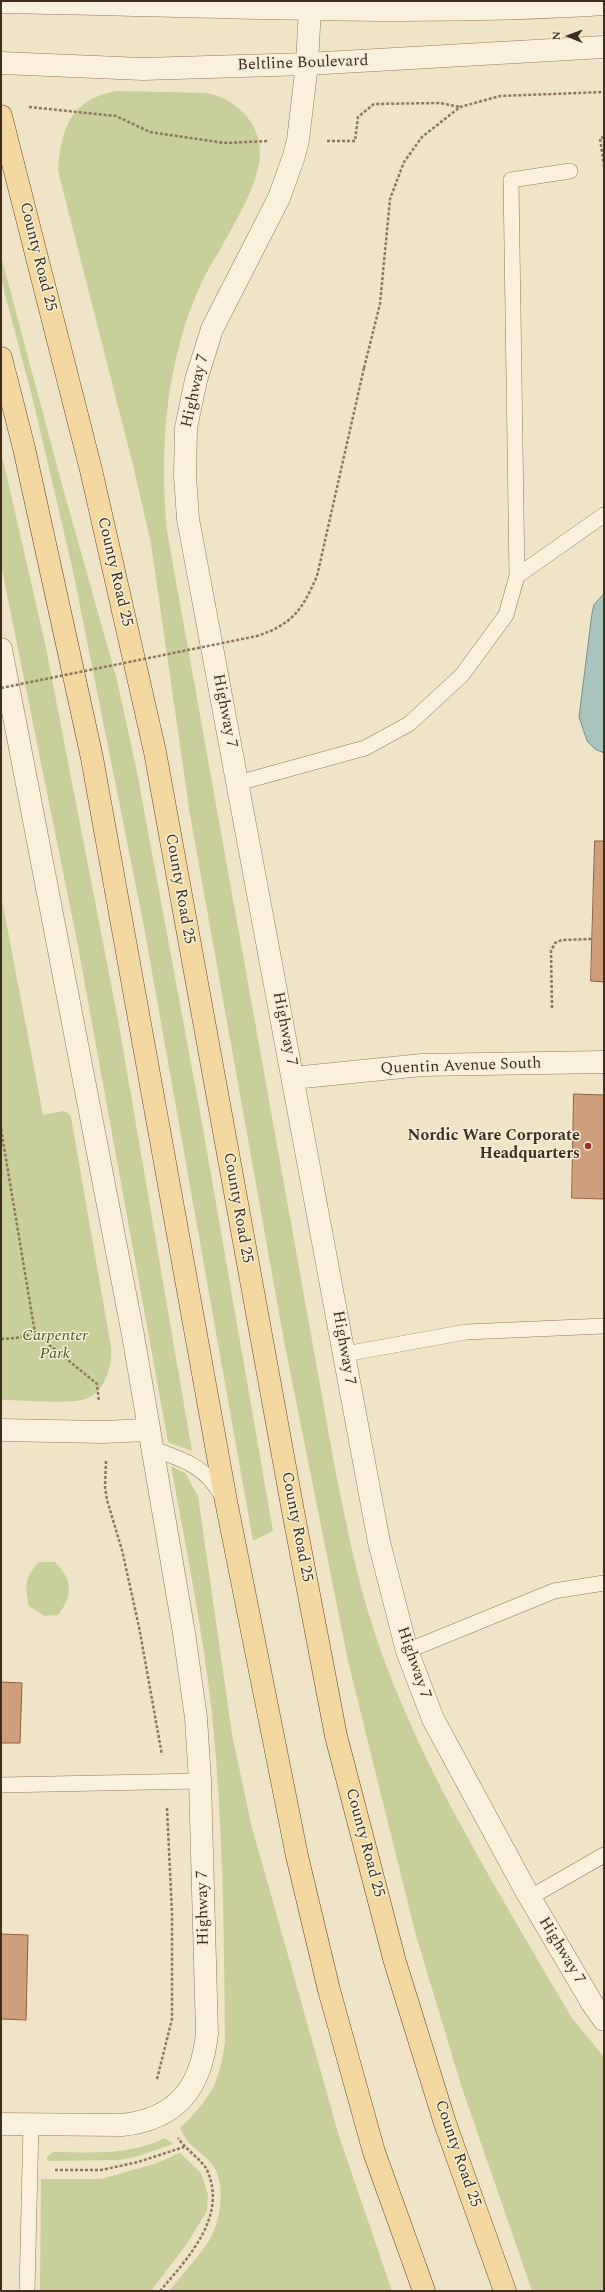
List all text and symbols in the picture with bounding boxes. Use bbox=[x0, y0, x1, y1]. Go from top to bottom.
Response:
north arrow bbox=[549, 16, 589, 56]
text: N bbox=[548, 31, 565, 40]
street label: Beltline Boulevard bbox=[237, 52, 369, 76]
street label: County Road 25 bbox=[14, 200, 60, 314]
street label: Highway 7 bbox=[178, 352, 214, 430]
street label: County Road 25 bbox=[92, 515, 136, 629]
street label: Highway 7 bbox=[207, 672, 241, 750]
street label: County Road 25 bbox=[160, 832, 198, 946]
street label: Highway 7 bbox=[267, 990, 301, 1068]
street label: Quentin Avenue South bbox=[380, 1055, 542, 1079]
place label: Nordic Ware Corporate Headquarters bbox=[408, 1127, 580, 1165]
marker: Nordic Ware Corporate Headquarters bbox=[583, 1141, 593, 1151]
street label: County Road 25 bbox=[218, 1151, 256, 1265]
street label: Highway 7 bbox=[327, 1309, 359, 1387]
park label: Carpenter Park bbox=[22, 1327, 88, 1365]
street label: County Road 25 bbox=[276, 1470, 316, 1584]
street label: Highway 7 bbox=[392, 1624, 434, 1702]
street label: County Road 25 bbox=[340, 1786, 388, 1900]
street label: Highway 7 bbox=[194, 1870, 214, 1946]
street label: Highway 7 bbox=[533, 1914, 589, 1988]
street label: County Road 25 bbox=[430, 2098, 484, 2210]

